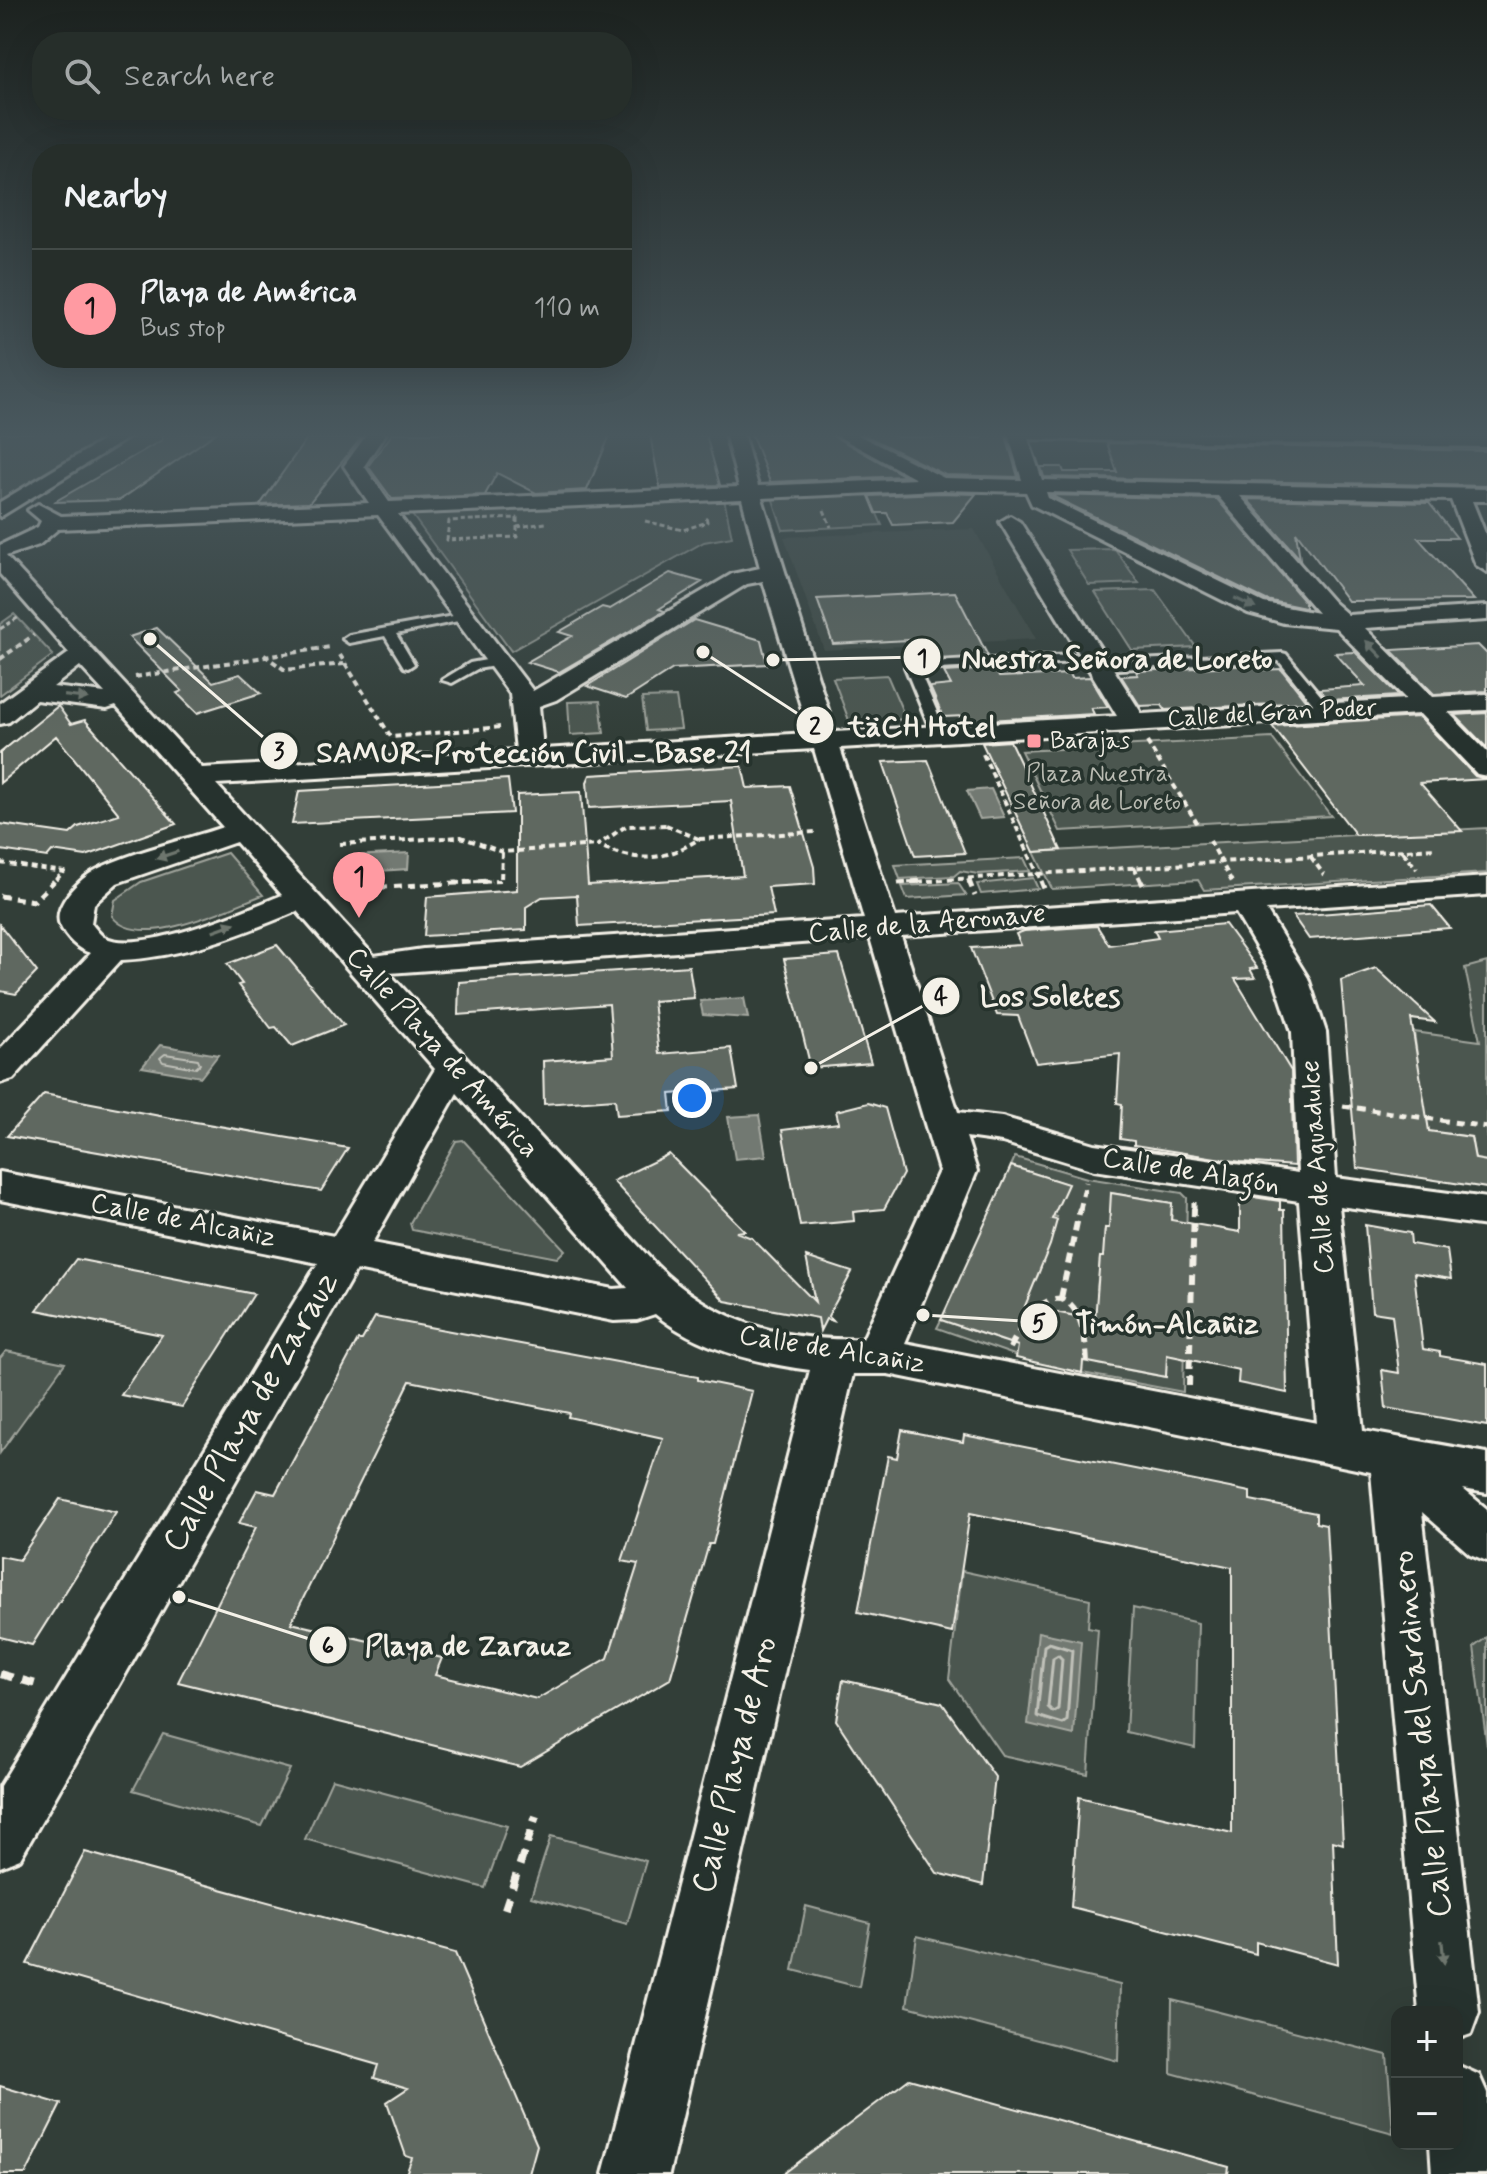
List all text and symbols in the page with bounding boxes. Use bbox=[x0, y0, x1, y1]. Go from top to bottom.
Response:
search box bbox=[32, 32, 632, 120]
icon: search bbox=[60, 54, 104, 98]
text: Search here bbox=[124, 57, 275, 96]
text: Nearby bbox=[64, 174, 168, 219]
text: Playa de América bbox=[140, 273, 357, 312]
text: 1 bbox=[84, 292, 96, 326]
text: 110 m bbox=[534, 292, 600, 326]
text: Bus stop bbox=[140, 312, 226, 346]
one-way arrow bbox=[1234, 596, 1257, 610]
callout: Nuestra Señora de Loreto bbox=[902, 630, 1291, 684]
text: Nuestra Señora de Loreto bbox=[961, 640, 1273, 679]
one-way arrow bbox=[1365, 640, 1383, 659]
text: 1 bbox=[917, 644, 927, 675]
one-way arrow bbox=[64, 691, 89, 704]
street label: Calle del Gran Poder bbox=[1167, 693, 1377, 735]
callout: täCH Hotel bbox=[795, 698, 1008, 752]
text: täCH Hotel bbox=[847, 708, 996, 747]
text: 2 bbox=[809, 712, 821, 743]
callout: SAMUR-Protección Civil - Base 21 bbox=[259, 724, 770, 778]
place label: Barajas bbox=[1050, 726, 1131, 757]
marker: Barajas bbox=[1025, 732, 1043, 750]
text: SAMUR-Protección Civil - Base 21 bbox=[316, 734, 752, 773]
text: 3 bbox=[274, 737, 285, 768]
park label: Plaza Nuestra Señora de Loreto bbox=[1013, 759, 1181, 818]
one-way arrow bbox=[154, 849, 178, 862]
pin: 1 bbox=[333, 852, 385, 918]
street label: Calle de la Aeronave bbox=[807, 895, 1047, 953]
one-way arrow bbox=[212, 920, 236, 933]
street label: Calle Playa de América bbox=[337, 939, 547, 1167]
callout: Los Soletes bbox=[921, 969, 1138, 1023]
text: Los Soletes bbox=[980, 978, 1120, 1017]
text: 4 bbox=[934, 982, 948, 1013]
street label: Calle de Aguadulce bbox=[1292, 1059, 1344, 1275]
your location bbox=[672, 1078, 712, 1118]
street label: Calle de Alagón bbox=[1099, 1140, 1283, 1207]
street label: Calle de Alcañiz bbox=[87, 1185, 279, 1257]
street label: Calle Playa de Zarauz bbox=[152, 1263, 350, 1561]
callout: Timón-Alcañiz bbox=[1019, 1295, 1275, 1349]
text: Timón-Alcañiz bbox=[1075, 1305, 1259, 1344]
text: 5 bbox=[1032, 1309, 1046, 1340]
street label: Calle de Alcañiz bbox=[736, 1317, 928, 1383]
street label: Calle Playa del Sardinero bbox=[1380, 1548, 1464, 1920]
callout: Playa de Zarauz bbox=[308, 1618, 589, 1672]
text: Playa de Zarauz bbox=[365, 1627, 571, 1666]
text: 6 bbox=[322, 1631, 334, 1662]
street label: Calle Playa de Aro bbox=[681, 1632, 789, 1898]
one-way arrow bbox=[1437, 1940, 1450, 1965]
map controls bbox=[1391, 2006, 1463, 2150]
button: + bbox=[1391, 2006, 1463, 2078]
button: − bbox=[1391, 2078, 1463, 2150]

